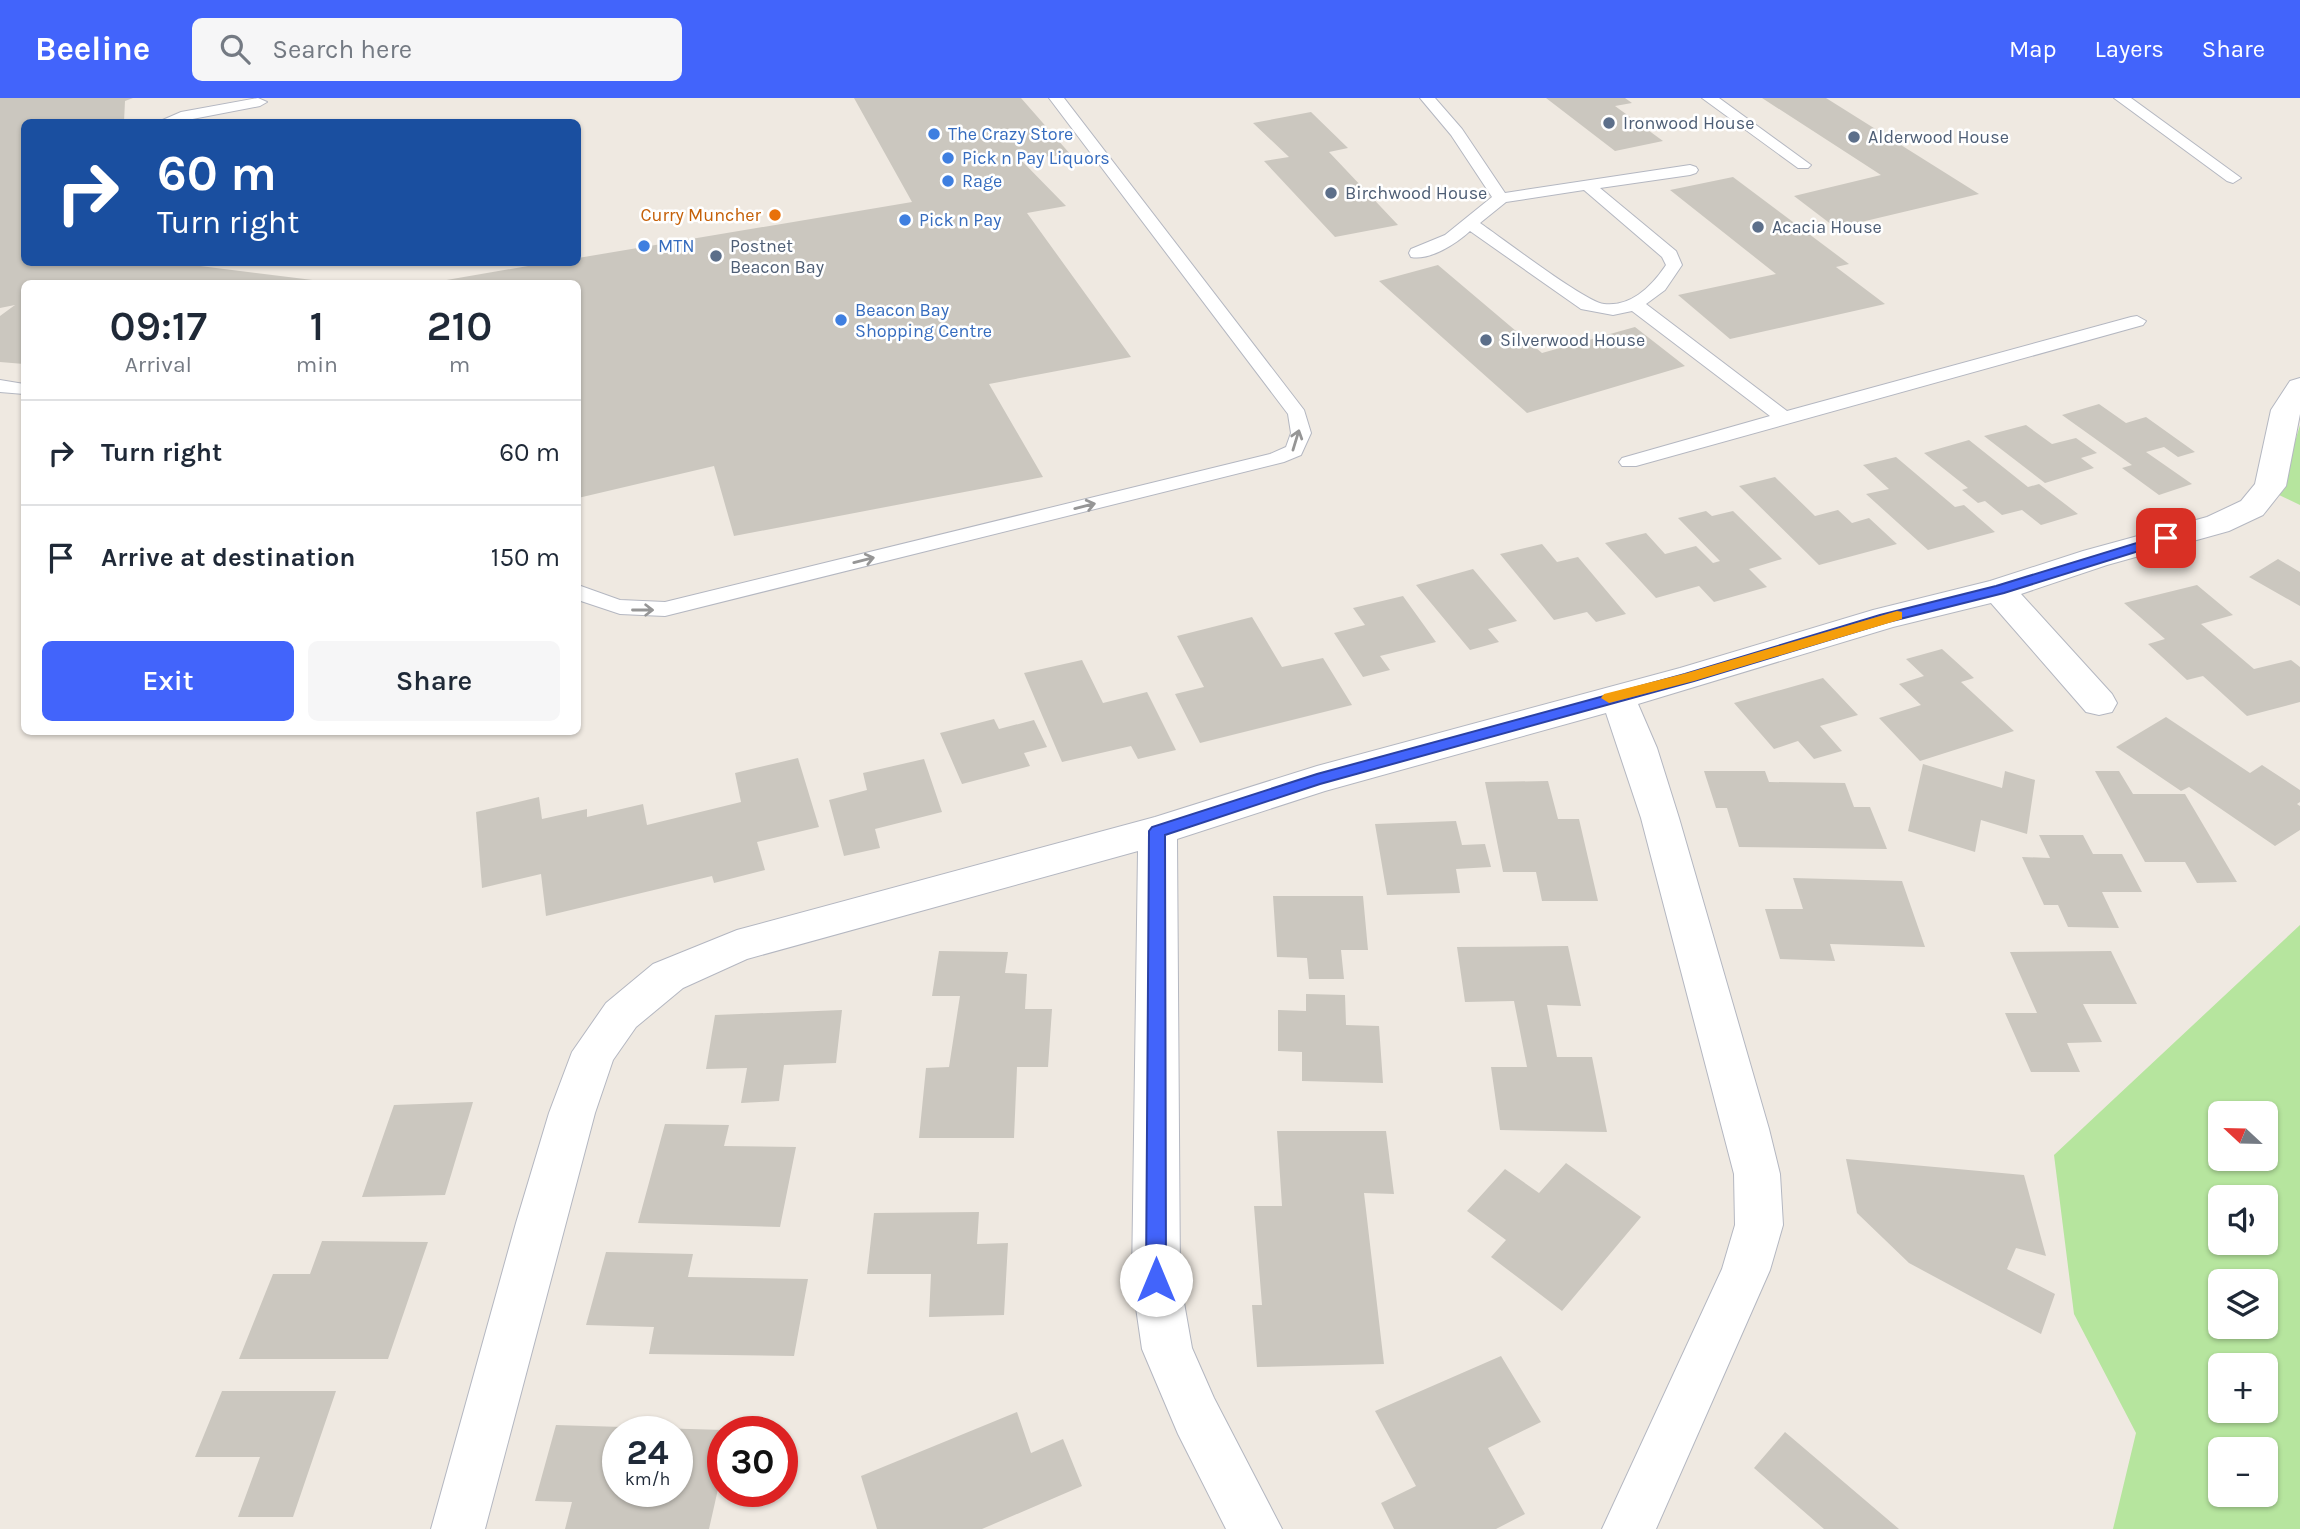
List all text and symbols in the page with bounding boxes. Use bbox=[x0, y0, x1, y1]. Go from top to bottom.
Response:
search box bbox=[192, 18, 682, 81]
text: Beeline bbox=[35, 30, 150, 68]
icon: search bbox=[216, 30, 254, 68]
text: Search here bbox=[272, 34, 412, 65]
text: Map bbox=[2009, 35, 2057, 63]
text: Layers bbox=[2095, 35, 2164, 63]
text: Share bbox=[2202, 35, 2265, 63]
place label: Ironwood House bbox=[1623, 112, 1754, 134]
marker: Ironwood House bbox=[1601, 115, 1617, 131]
place label: The Crazy Store bbox=[948, 123, 1073, 145]
marker: The Crazy Store bbox=[926, 126, 942, 142]
place label: Alderwood House bbox=[1868, 126, 2009, 148]
marker: Alderwood House bbox=[1846, 129, 1862, 145]
text: 60 m bbox=[157, 145, 277, 202]
icon: right bbox=[42, 147, 133, 238]
place label: Pick n Pay Liquors bbox=[962, 147, 1110, 169]
marker: Pick n Pay Liquors bbox=[940, 150, 956, 166]
place label: Rage bbox=[962, 170, 1002, 192]
marker: Rage bbox=[940, 173, 956, 189]
place label: Birchwood House bbox=[1345, 182, 1487, 204]
marker: Birchwood House bbox=[1323, 185, 1339, 201]
text: Turn right bbox=[157, 204, 299, 241]
place label: Curry Muncher bbox=[640, 204, 761, 226]
marker: Curry Muncher bbox=[767, 207, 783, 223]
place label: Pick n Pay bbox=[919, 209, 1002, 231]
marker: Pick n Pay bbox=[897, 212, 913, 228]
place label: Acacia House bbox=[1772, 216, 1882, 238]
marker: Acacia House bbox=[1750, 219, 1766, 235]
place label: MTN bbox=[658, 235, 695, 257]
place label: Postnet Beacon Bay bbox=[730, 235, 825, 278]
marker: MTN bbox=[636, 238, 652, 254]
marker: Postnet Beacon Bay bbox=[708, 248, 724, 264]
place label: Beacon Bay Shopping Centre bbox=[855, 299, 992, 342]
text: 09:17 bbox=[110, 301, 207, 351]
text: 1 bbox=[309, 301, 324, 351]
text: 210 bbox=[426, 301, 492, 351]
marker: Beacon Bay Shopping Centre bbox=[833, 312, 849, 328]
place label: Silverwood House bbox=[1500, 329, 1645, 351]
marker: Silverwood House bbox=[1478, 332, 1494, 348]
text: Arrival bbox=[125, 351, 192, 378]
text: min bbox=[296, 351, 338, 378]
text: m bbox=[449, 351, 470, 378]
one-way arrow bbox=[1291, 429, 1304, 451]
icon: right bbox=[42, 434, 80, 472]
text: Turn right bbox=[101, 437, 222, 468]
text: 60 m bbox=[499, 437, 560, 468]
one-way arrow bbox=[1073, 499, 1096, 512]
pin bbox=[2136, 508, 2196, 568]
icon: arrive bbox=[2147, 519, 2185, 557]
icon: arrive bbox=[42, 539, 80, 577]
text: Arrive at destination bbox=[101, 542, 355, 573]
text: 150 m bbox=[491, 542, 560, 573]
one-way arrow bbox=[852, 553, 875, 566]
one-way arrow bbox=[631, 603, 654, 617]
button: Exit bbox=[42, 641, 294, 721]
button: Share bbox=[308, 641, 560, 721]
north arrow bbox=[2208, 1101, 2278, 1171]
map controls bbox=[2208, 1101, 2278, 1507]
button: sound bbox=[2208, 1185, 2278, 1255]
position arrow bbox=[1119, 1243, 1193, 1317]
button: layers bbox=[2208, 1269, 2278, 1339]
button: + bbox=[2208, 1353, 2278, 1423]
speed limit sign: 30 bbox=[707, 1416, 798, 1507]
text: 24 bbox=[627, 1432, 669, 1473]
button: − bbox=[2208, 1437, 2278, 1507]
text: km/h bbox=[625, 1468, 670, 1490]

